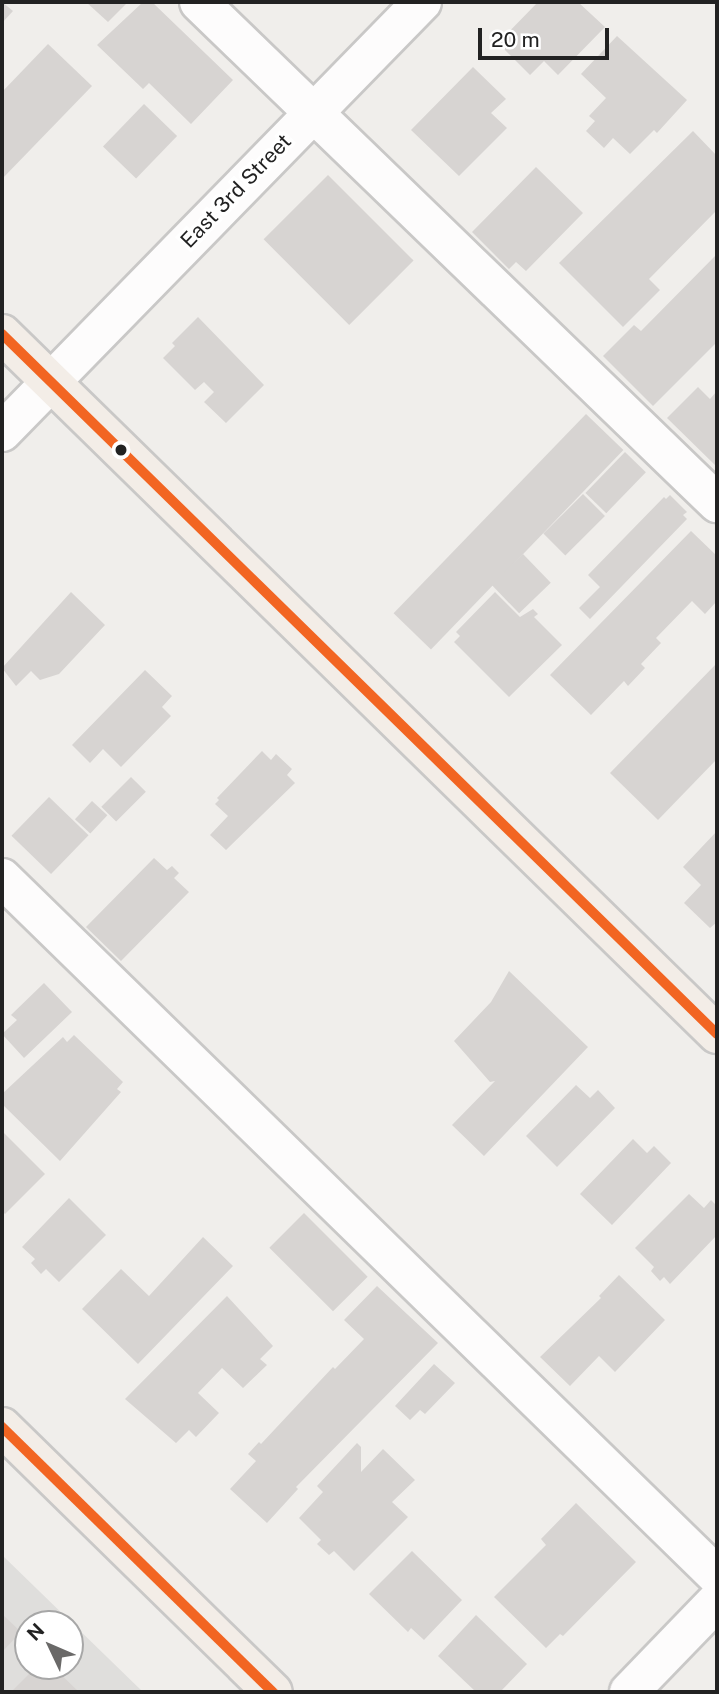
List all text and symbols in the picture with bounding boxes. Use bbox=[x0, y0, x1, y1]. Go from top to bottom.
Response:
scale bar bbox=[481, 14, 612, 58]
text: 20 m bbox=[491, 27, 540, 52]
street label: East 3rd Street bbox=[175, 129, 297, 253]
unlabelled marker bbox=[114, 443, 128, 457]
north arrow bbox=[14, 1610, 84, 1680]
text: N bbox=[22, 1619, 48, 1645]

